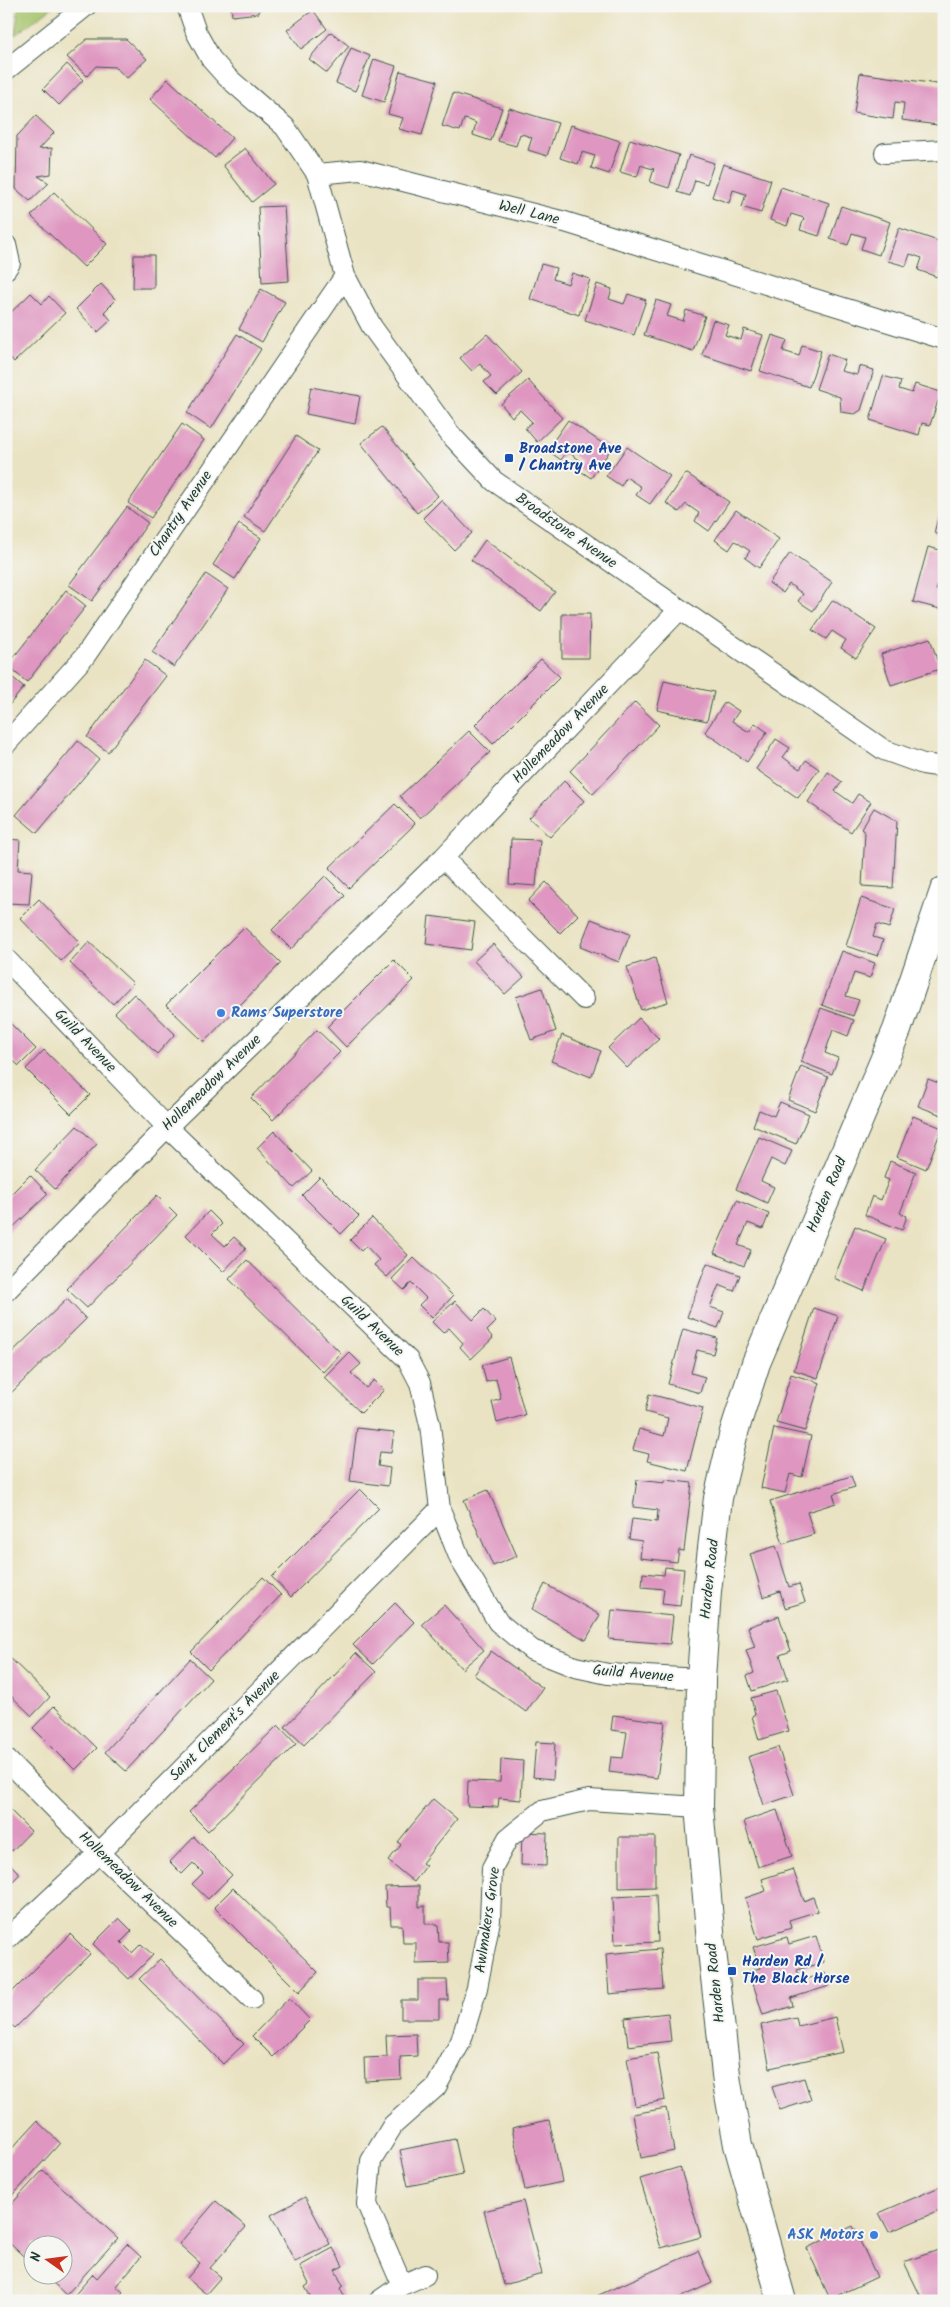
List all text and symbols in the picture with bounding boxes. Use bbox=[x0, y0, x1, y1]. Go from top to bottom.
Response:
street label: Well Lane bbox=[496, 194, 562, 232]
place label: Broadstone Ave / Chantry Ave bbox=[518, 437, 622, 478]
marker: Broadstone Ave / Chantry Ave bbox=[503, 452, 515, 464]
street label: Chantry Avenue bbox=[143, 466, 219, 562]
street label: Broadstone Avenue bbox=[510, 487, 622, 575]
street label: Hollemeadow Avenue bbox=[507, 678, 615, 790]
place label: Rams Superstore bbox=[231, 1001, 343, 1025]
street label: Guild Avenue bbox=[48, 1003, 122, 1079]
marker: Rams Superstore bbox=[215, 1007, 227, 1019]
street label: Hollemeadow Avenue bbox=[156, 1029, 268, 1137]
street label: Harden Road bbox=[800, 1153, 854, 1237]
street label: Guild Avenue bbox=[334, 1289, 410, 1363]
street label: Harden Road bbox=[694, 1537, 726, 1620]
street label: Guild Avenue bbox=[591, 1659, 675, 1690]
street label: Saint Clement's Avenue bbox=[164, 1665, 286, 1787]
street label: Hollemeadow Avenue bbox=[72, 1826, 184, 1934]
street label: Awlmakers Grove bbox=[469, 1865, 507, 1975]
street label: Harden Road bbox=[700, 1941, 732, 2024]
place label: Harden Rd / The Black Horse bbox=[742, 1950, 850, 1991]
marker: Harden Rd / The Black Horse bbox=[726, 1965, 738, 1977]
place label: ASK Motors bbox=[787, 2223, 864, 2247]
marker: ASK Motors bbox=[868, 2229, 880, 2241]
north arrow bbox=[22, 2234, 72, 2284]
text: N bbox=[25, 2250, 48, 2264]

